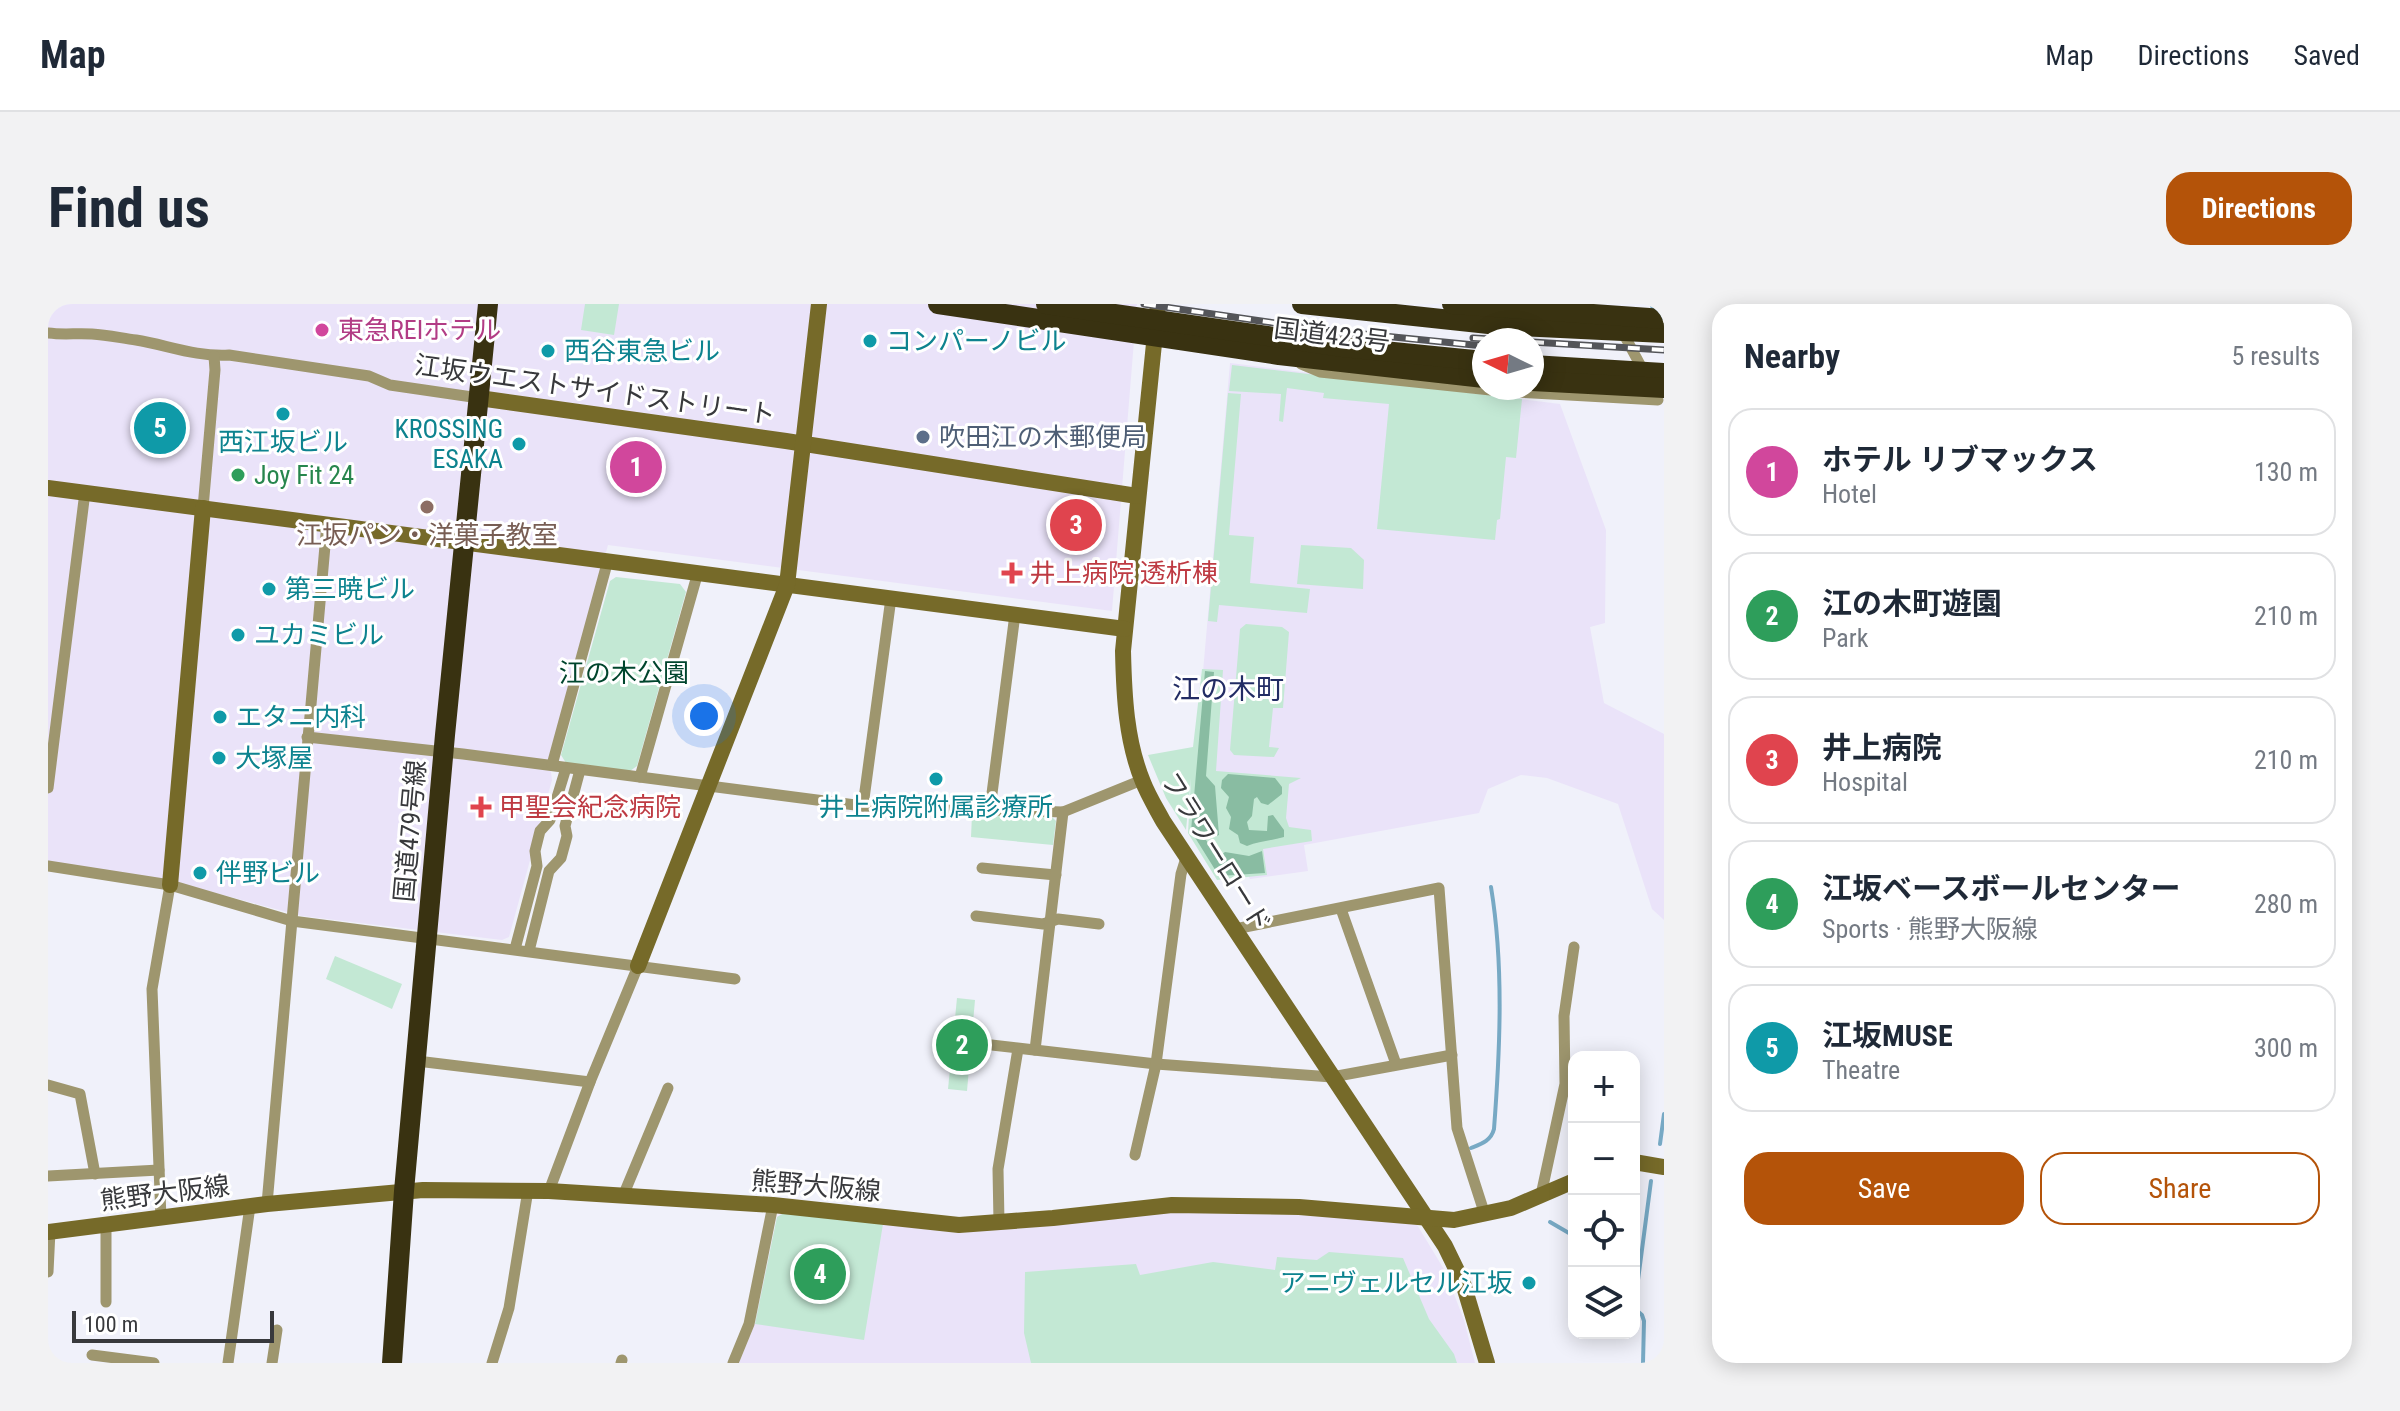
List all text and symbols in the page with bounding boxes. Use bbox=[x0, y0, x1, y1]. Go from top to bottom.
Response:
text: Map bbox=[40, 33, 106, 77]
text: Map bbox=[2045, 39, 2094, 72]
text: Directions bbox=[2138, 39, 2249, 72]
text: Saved bbox=[2293, 39, 2360, 72]
button: Directions bbox=[2166, 172, 2352, 245]
text: Find us bbox=[48, 175, 210, 241]
street label: 国道423号 bbox=[1272, 313, 1392, 357]
place label: 東急REIホテル bbox=[338, 315, 501, 345]
marker: 東急REIホテル bbox=[313, 321, 331, 339]
place label: コンパーノビル bbox=[886, 326, 1066, 356]
north arrow bbox=[1472, 328, 1544, 400]
marker: コンパーノビル bbox=[861, 332, 879, 350]
place label: 西谷東急ビル bbox=[564, 336, 720, 366]
text: Nearby bbox=[1744, 336, 1840, 376]
text: 5 results bbox=[2231, 341, 2320, 371]
marker: 西谷東急ビル bbox=[539, 342, 557, 360]
street label: 江坂ウエストサイドストリート bbox=[413, 350, 777, 430]
pin: 5 bbox=[134, 398, 186, 458]
marker: 西江坂ビル bbox=[274, 405, 292, 423]
place label: KROSSING ESAKA bbox=[394, 414, 503, 474]
place label: 吹田江の木郵便局 bbox=[939, 422, 1147, 452]
place label: 西江坂ビル bbox=[218, 427, 348, 457]
marker: 吹田江の木郵便局 bbox=[914, 428, 932, 446]
marker: KROSSING ESAKA bbox=[510, 435, 528, 453]
pin: 1 bbox=[610, 437, 662, 497]
text: ホテル リブマックス bbox=[1822, 442, 2098, 477]
text: 1 bbox=[1765, 457, 1779, 487]
text: 130 m bbox=[2254, 457, 2318, 487]
place label: Joy Fit 24 bbox=[254, 460, 354, 490]
marker: Joy Fit 24 bbox=[229, 466, 247, 484]
text: Hotel bbox=[1822, 479, 1877, 509]
pin: 3 bbox=[1050, 495, 1102, 555]
marker: 江坂パン・洋菓子教室 bbox=[418, 498, 436, 516]
place label: 江坂パン・洋菓子教室 bbox=[296, 520, 558, 550]
place label: 井上病院 透析棟 bbox=[1030, 558, 1218, 588]
marker: 井上病院 透析棟 bbox=[1001, 562, 1023, 584]
place label: 第三暁ビル bbox=[285, 574, 415, 604]
marker: 第三暁ビル bbox=[260, 580, 278, 598]
text: 江の木町遊園 bbox=[1822, 586, 2002, 621]
text: 2 bbox=[1765, 601, 1779, 631]
text: 210 m bbox=[2254, 601, 2318, 631]
place label: ユカミビル bbox=[254, 620, 384, 650]
text: Park bbox=[1822, 623, 1868, 653]
marker: ユカミビル bbox=[229, 626, 247, 644]
park label: 江の木公園 bbox=[559, 658, 689, 688]
district label: 江の木町 bbox=[1172, 673, 1284, 706]
your location bbox=[684, 696, 724, 736]
place label: エタニ内科 bbox=[236, 702, 366, 732]
marker: エタニ内科 bbox=[211, 708, 229, 726]
text: 井上病院 bbox=[1822, 730, 1942, 765]
place label: 大塚屋 bbox=[235, 743, 313, 773]
text: 3 bbox=[1765, 745, 1779, 775]
text: 210 m bbox=[2254, 745, 2318, 775]
marker: 大塚屋 bbox=[210, 749, 228, 767]
street label: 国道479号線 bbox=[389, 759, 431, 903]
street label: フラワーロード bbox=[1155, 767, 1277, 937]
text: Hospital bbox=[1822, 767, 1908, 797]
marker: 井上病院附属診療所 bbox=[927, 770, 945, 788]
place label: 甲聖会紀念病院 bbox=[499, 792, 681, 822]
place label: 井上病院附属診療所 bbox=[819, 792, 1053, 822]
marker: 甲聖会紀念病院 bbox=[470, 796, 492, 818]
place label: 伴野ビル bbox=[216, 858, 320, 888]
marker: 伴野ビル bbox=[191, 864, 209, 882]
text: 江坂ベースボールセンター bbox=[1822, 871, 2181, 906]
text: 4 bbox=[1765, 889, 1779, 919]
text: 280 m bbox=[2254, 889, 2318, 919]
text: Sports · 熊野大阪線 bbox=[1822, 914, 2038, 944]
pin: 2 bbox=[936, 1015, 988, 1075]
text: 江坂MUSE bbox=[1822, 1018, 1953, 1053]
text: 5 bbox=[1765, 1033, 1779, 1063]
text: 300 m bbox=[2254, 1033, 2318, 1063]
map controls bbox=[1568, 1051, 1640, 1339]
button: + bbox=[1568, 1051, 1640, 1123]
text: Theatre bbox=[1822, 1055, 1900, 1085]
button: − bbox=[1568, 1123, 1640, 1195]
button: Save bbox=[1744, 1152, 2024, 1225]
button: Share bbox=[2040, 1152, 2320, 1225]
street label: 熊野大阪線 bbox=[750, 1165, 882, 1207]
street label: 熊野大阪線 bbox=[99, 1170, 231, 1216]
button: locate bbox=[1568, 1195, 1640, 1267]
pin: 4 bbox=[794, 1244, 846, 1304]
button: layers bbox=[1568, 1267, 1640, 1339]
place label: アニヴェルセル江坂 bbox=[1280, 1268, 1513, 1298]
marker: アニヴェルセル江坂 bbox=[1520, 1274, 1538, 1292]
scale bar bbox=[72, 1307, 274, 1343]
text: 100 m bbox=[84, 1312, 138, 1337]

